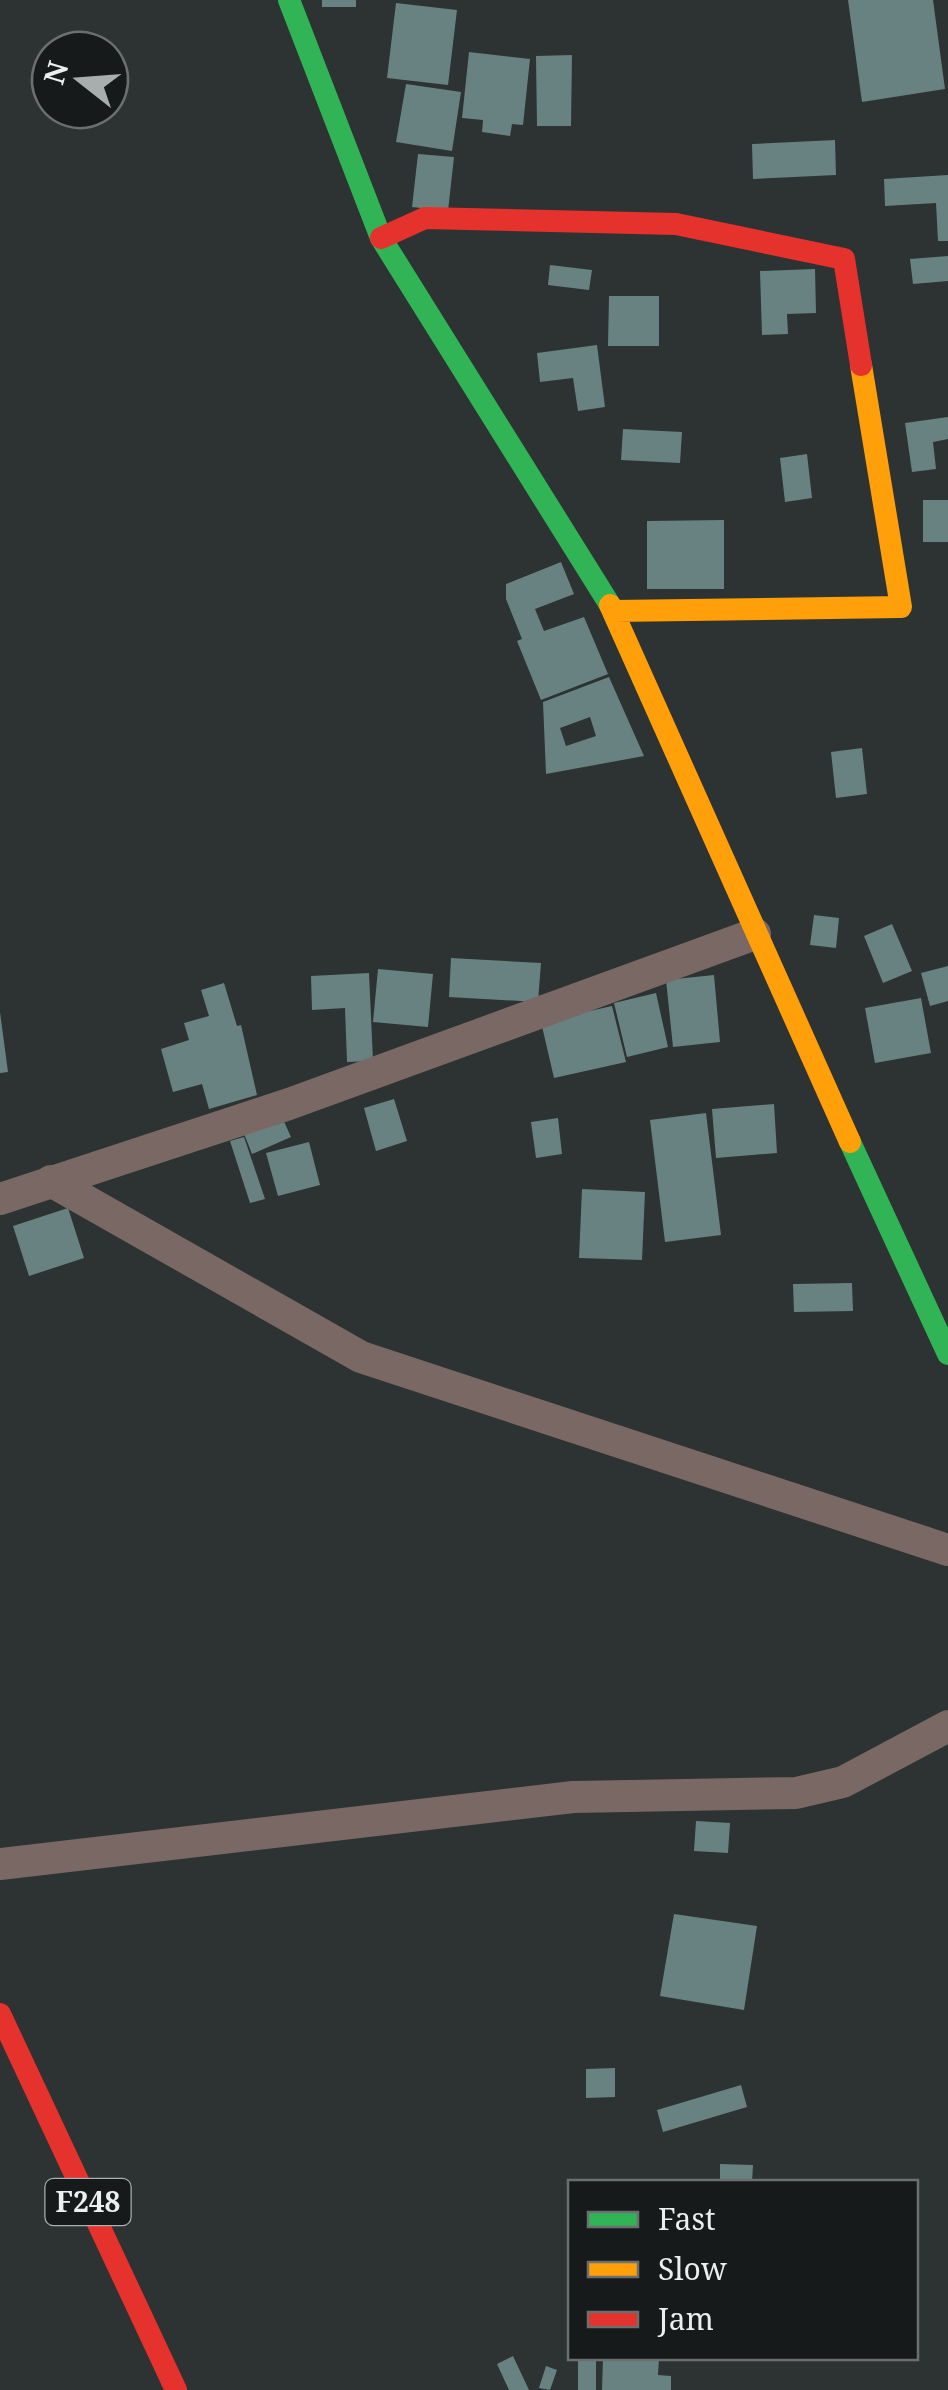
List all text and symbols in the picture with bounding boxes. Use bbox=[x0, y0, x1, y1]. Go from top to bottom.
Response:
north arrow bbox=[30, 30, 130, 130]
text: N bbox=[34, 56, 77, 89]
road number: F248 bbox=[46, 2179, 130, 2225]
legend bbox=[568, 2180, 918, 2360]
text: Fast bbox=[658, 2198, 715, 2239]
text: Slow bbox=[658, 2248, 727, 2289]
text: Jam bbox=[657, 2298, 714, 2339]

